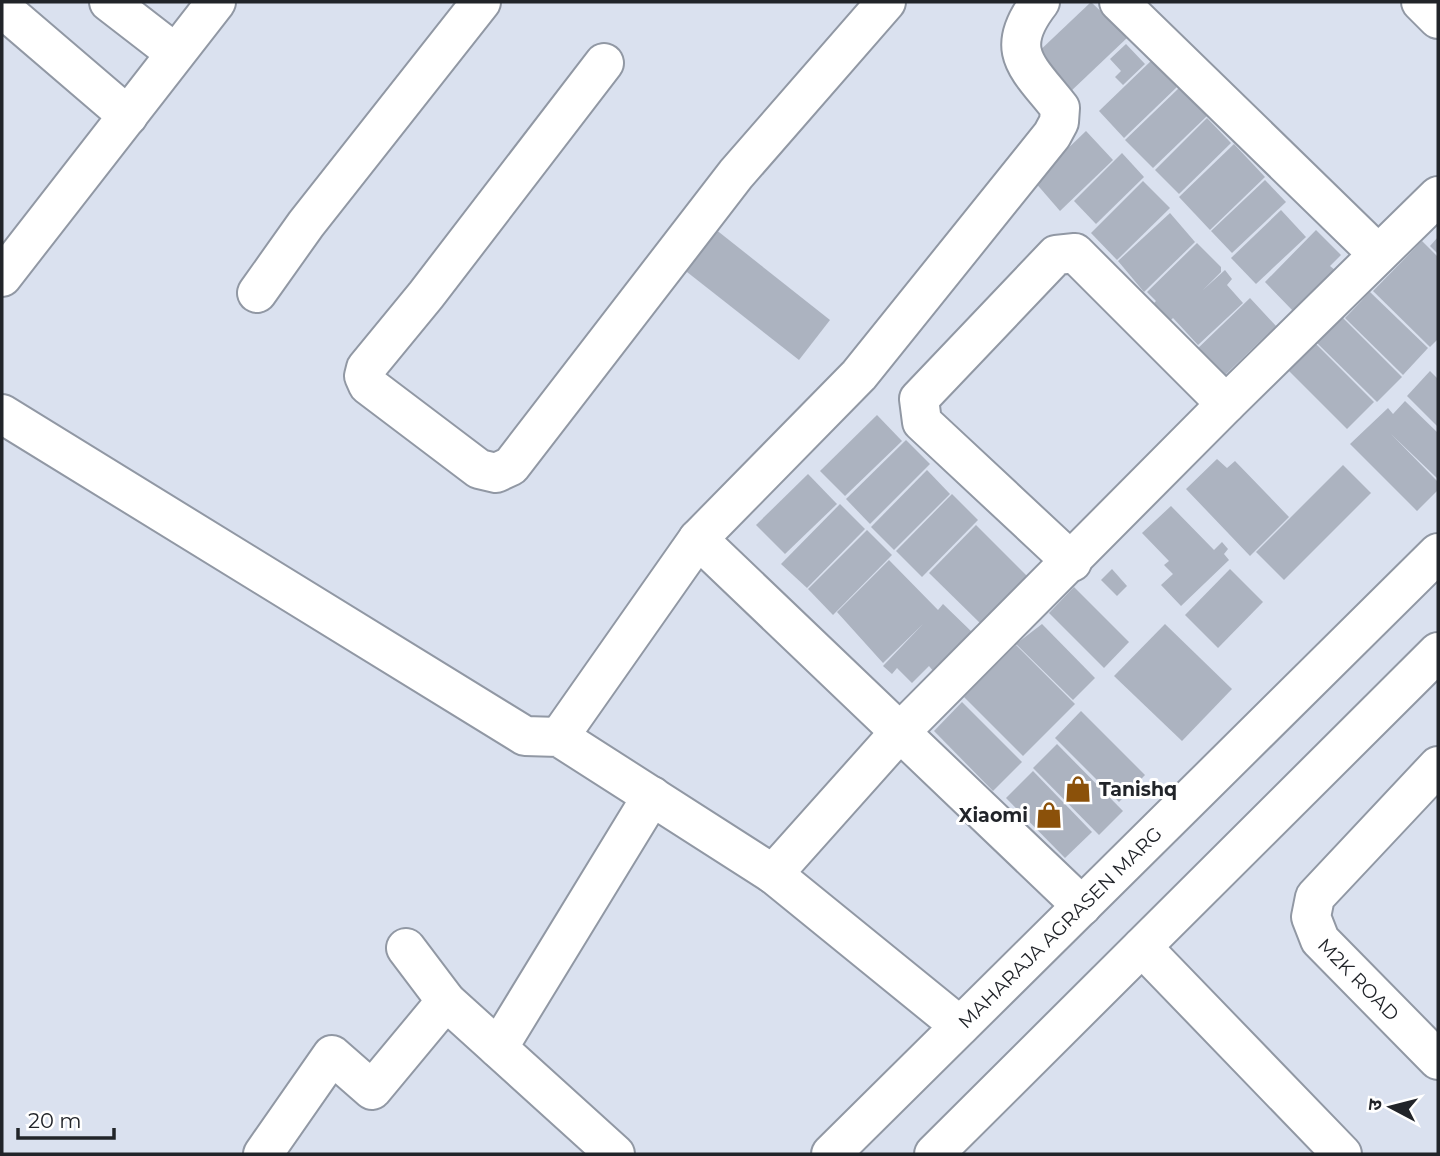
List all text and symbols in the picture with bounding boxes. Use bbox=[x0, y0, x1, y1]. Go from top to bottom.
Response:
shop icon: Tanishq bbox=[1063, 774, 1093, 804]
place label: Tanishq bbox=[1099, 778, 1177, 801]
shop icon: Xiaomi bbox=[1034, 800, 1064, 830]
place label: Xiaomi bbox=[959, 804, 1028, 827]
street label: MAHARAJA AGRASEN MARG bbox=[954, 822, 1167, 1033]
street label: M2K ROAD bbox=[1313, 934, 1404, 1026]
north arrow bbox=[1356, 1072, 1426, 1142]
scale bar bbox=[18, 1096, 114, 1140]
text: उ bbox=[1363, 1097, 1387, 1112]
text: 20 m bbox=[28, 1108, 82, 1133]

